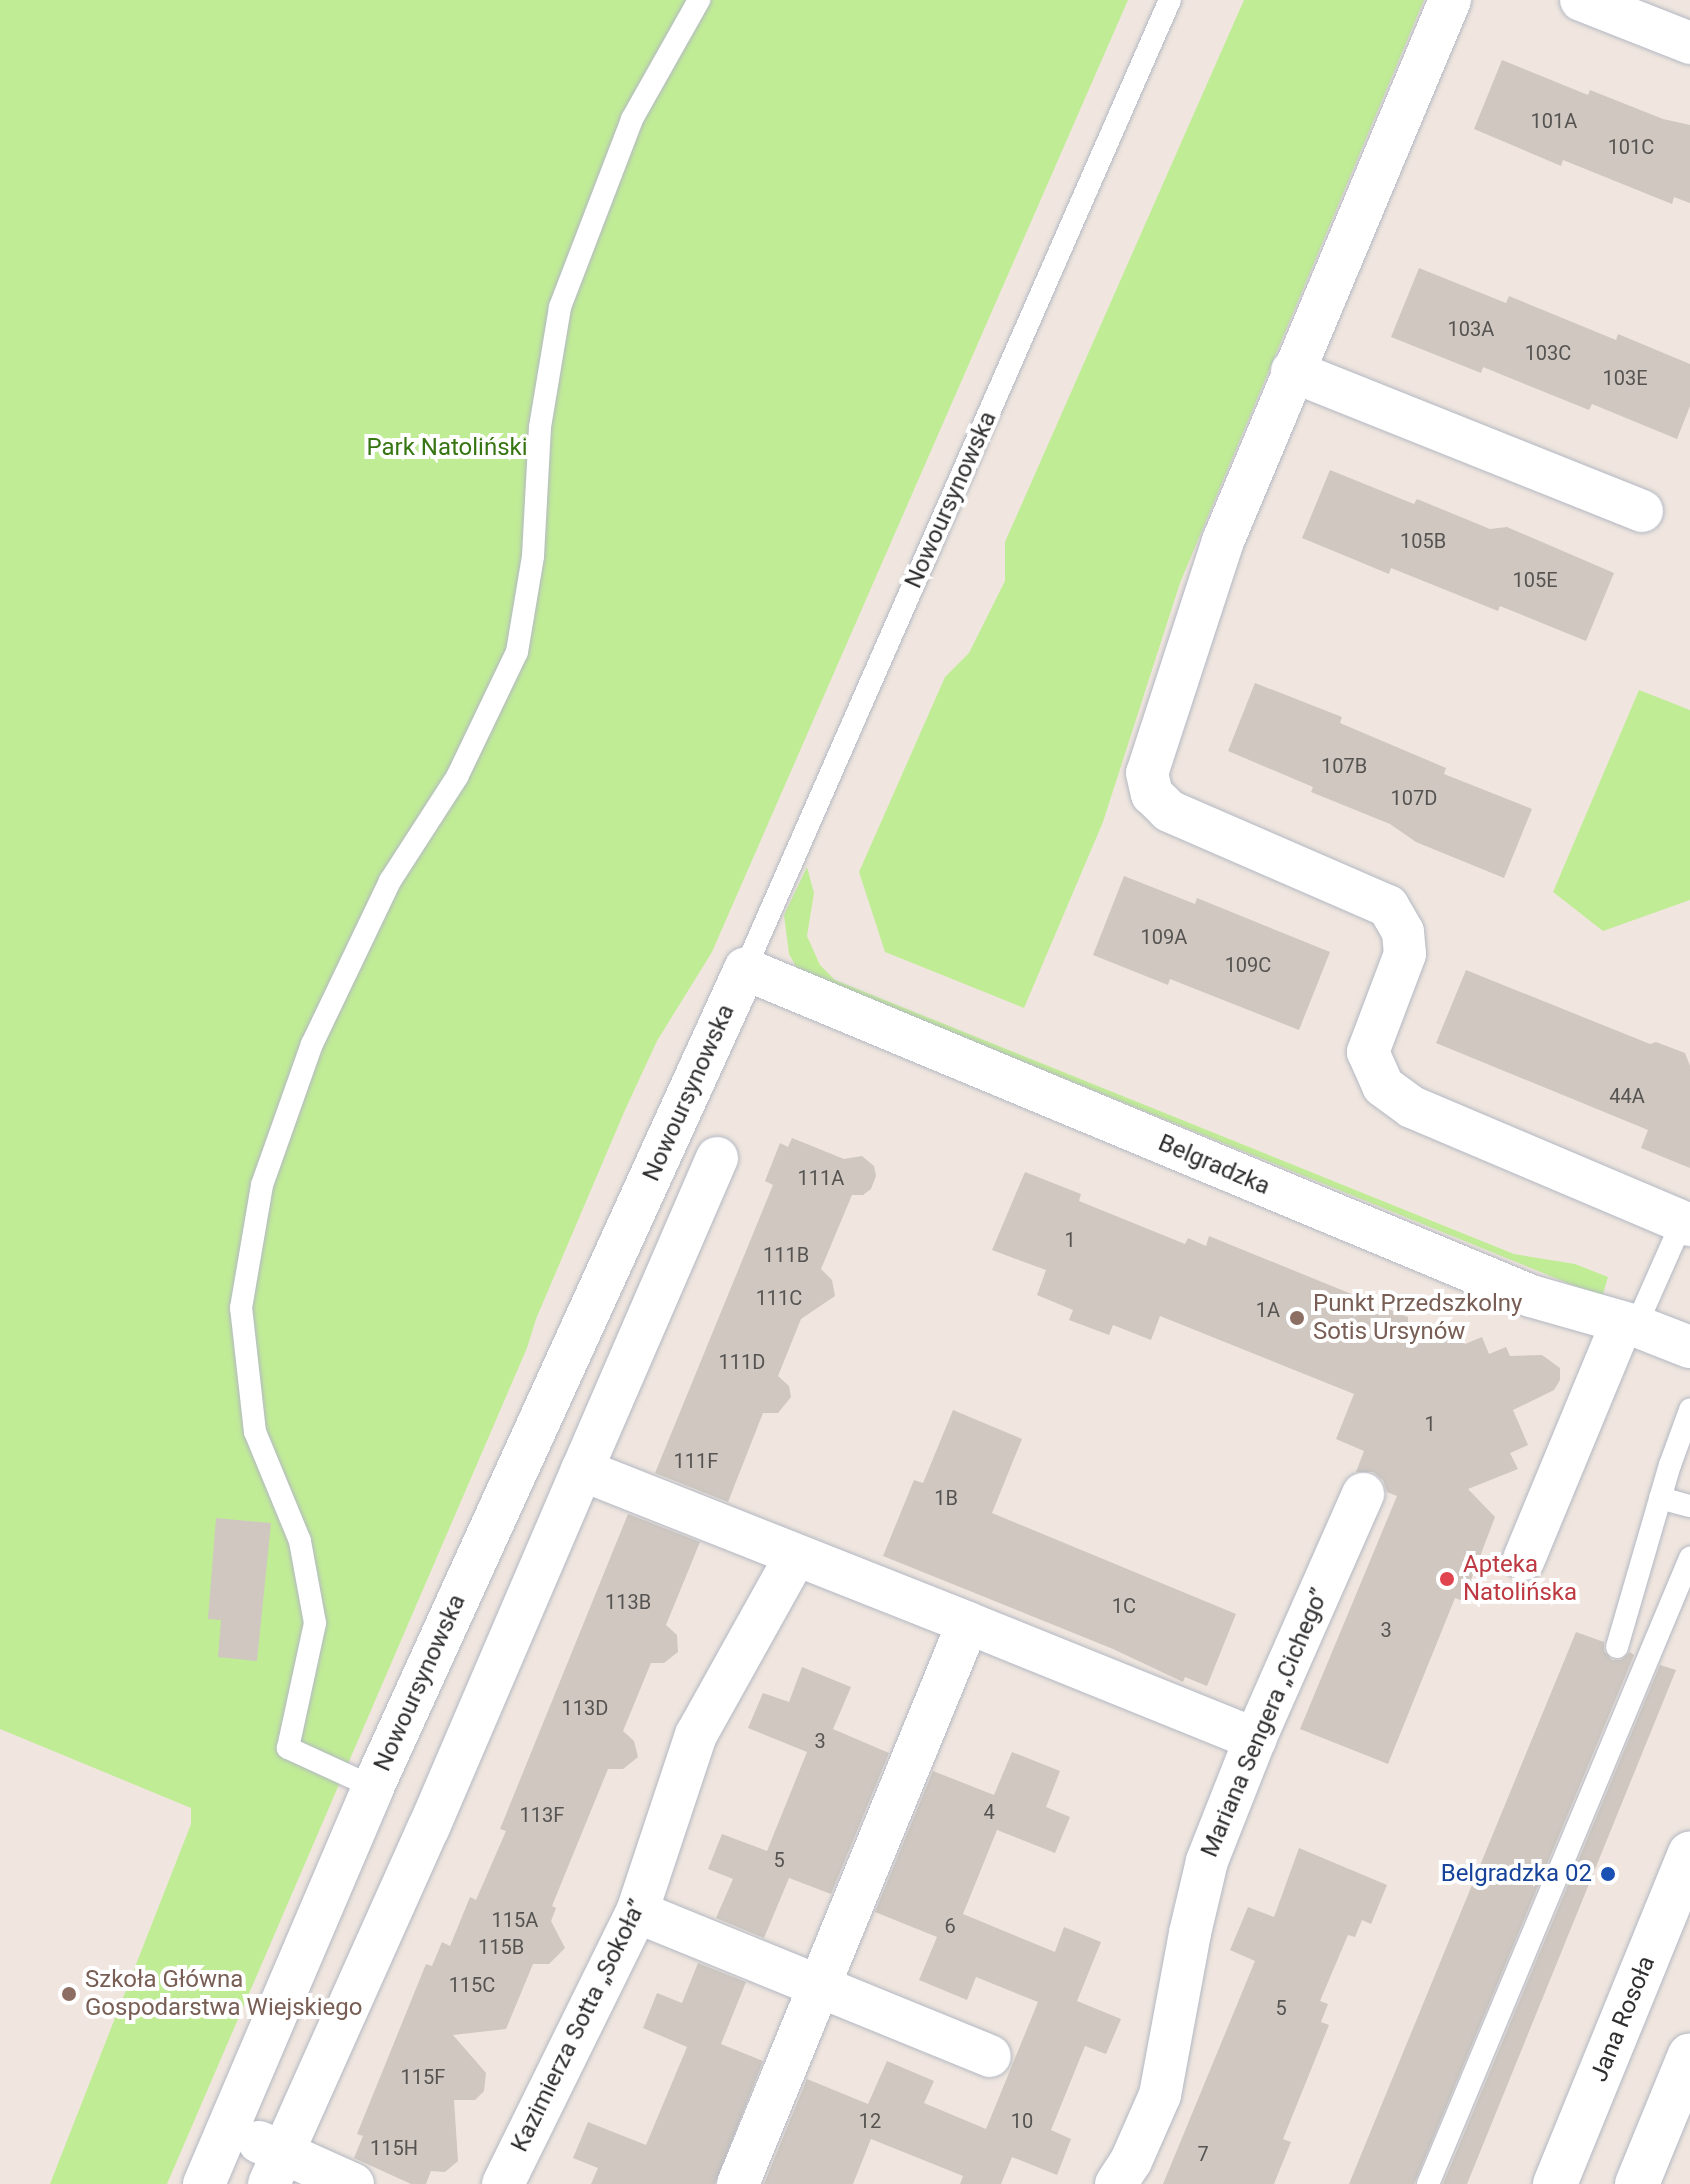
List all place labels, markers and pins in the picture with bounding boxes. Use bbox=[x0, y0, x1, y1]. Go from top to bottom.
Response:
place label: Punkt Przedszkolny Sotis Ursynów bbox=[1313, 1290, 1522, 1346]
marker: Punkt Przedszkolny Sotis Ursynów bbox=[1288, 1309, 1306, 1327]
place label: Apteka Natolińska bbox=[1463, 1551, 1577, 1607]
marker: Apteka Natolińska bbox=[1438, 1570, 1456, 1588]
place label: Belgradzka 02 bbox=[1441, 1860, 1592, 1888]
marker: Belgradzka 02 bbox=[1599, 1865, 1617, 1883]
place label: Szkoła Główna Gospodarstwa Wiejskiego bbox=[85, 1966, 362, 2022]
marker: Szkoła Główna Gospodarstwa Wiejskiego bbox=[60, 1985, 78, 2003]

